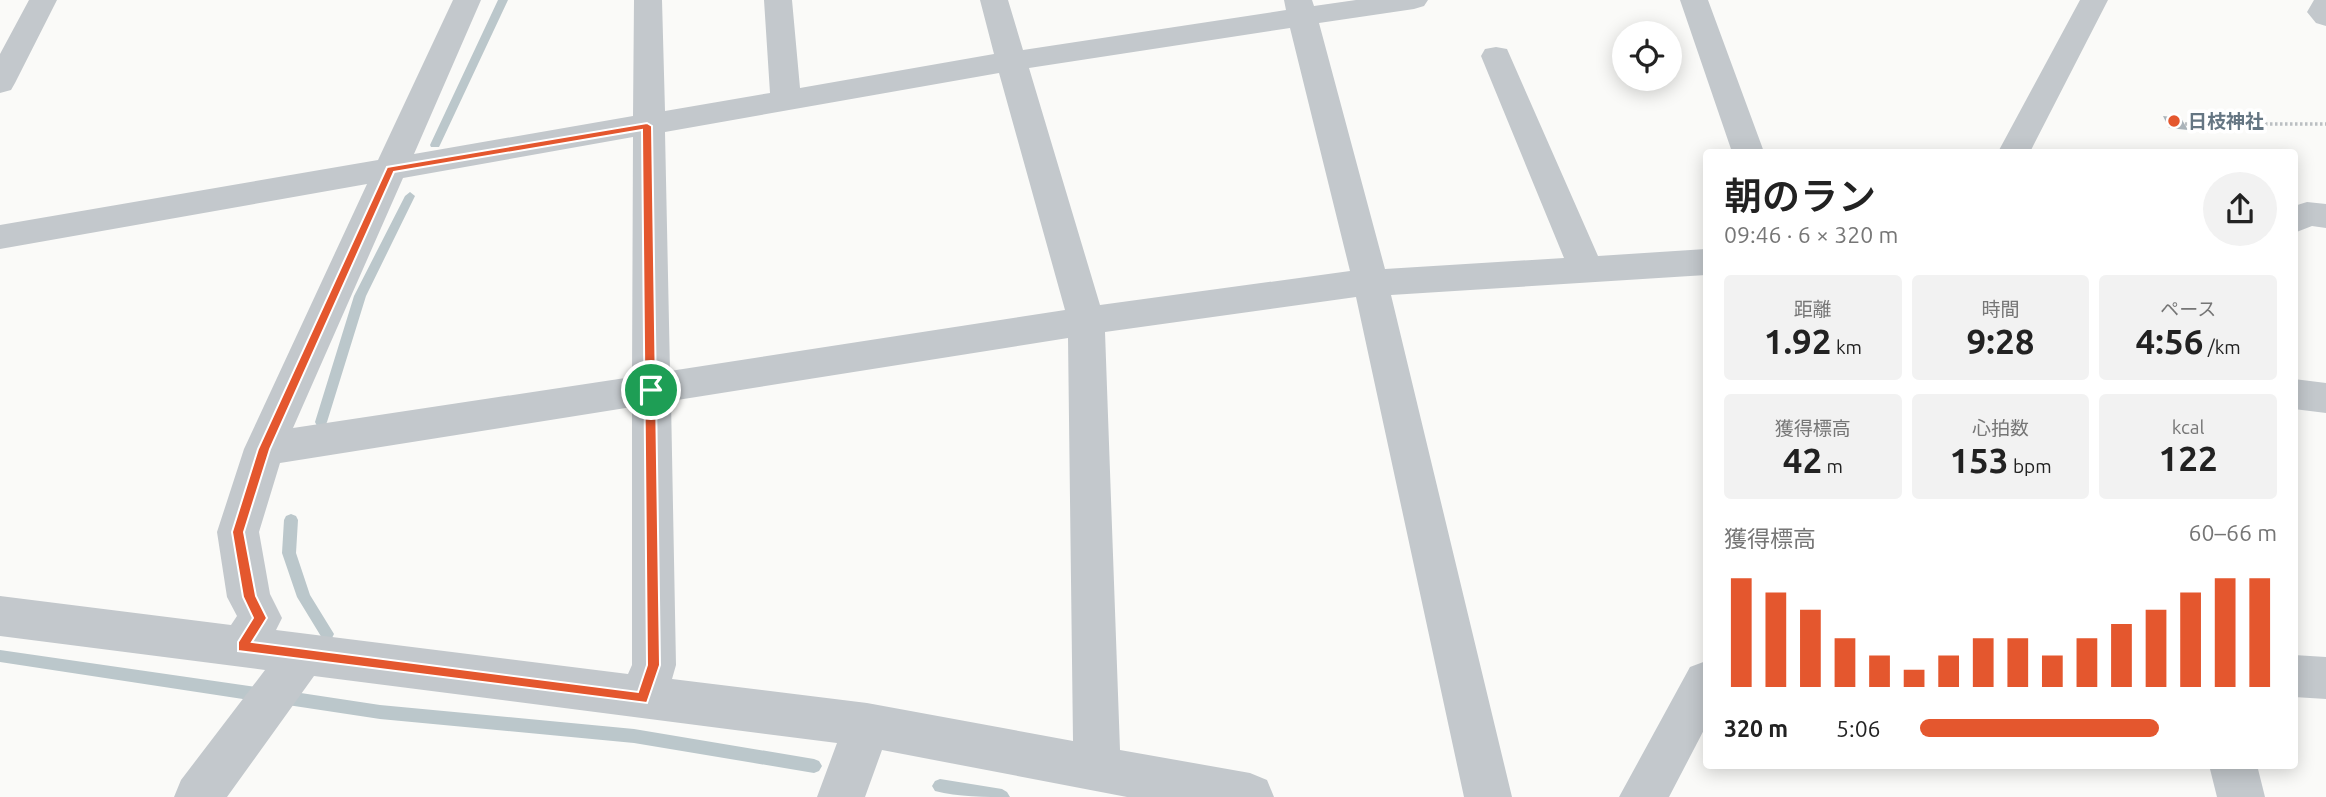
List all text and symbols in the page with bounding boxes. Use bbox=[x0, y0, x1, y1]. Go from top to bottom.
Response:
map controls bbox=[1612, 21, 1682, 91]
button: locate bbox=[1612, 21, 1682, 91]
place label: 日枝神社 bbox=[2188, 110, 2264, 132]
marker: 日枝神社 bbox=[2166, 113, 2182, 129]
button: share bbox=[2203, 172, 2277, 246]
text: 朝のラン bbox=[1724, 175, 1876, 217]
text: 09:46 · 6 × 320 m bbox=[1724, 222, 1898, 247]
text: 距離 bbox=[1794, 298, 1832, 320]
text: 時間 bbox=[1981, 298, 2020, 320]
text: ペース bbox=[2160, 298, 2216, 320]
text: 1.92 bbox=[1764, 321, 1832, 361]
text: 9:28 bbox=[1967, 321, 2034, 361]
text: 4:56 bbox=[2136, 321, 2203, 361]
text: km bbox=[1832, 336, 1862, 358]
text: /km bbox=[2203, 336, 2241, 358]
pin bbox=[621, 360, 681, 420]
icon: arrive bbox=[632, 371, 670, 409]
text: kcal bbox=[2172, 416, 2205, 438]
text: 獲得標高 bbox=[1775, 417, 1851, 439]
text: 心拍数 bbox=[1972, 417, 2029, 439]
text: 122 bbox=[2159, 438, 2218, 478]
text: 42 bbox=[1783, 440, 1822, 480]
text: 153 bbox=[1949, 440, 2009, 480]
text: m bbox=[1822, 455, 1843, 477]
text: bpm bbox=[2009, 455, 2052, 477]
text: 60–66 m bbox=[2189, 520, 2277, 545]
text: 獲得標高 bbox=[1724, 526, 1816, 551]
text: 320 m bbox=[1724, 716, 1788, 741]
text: 5:06 bbox=[1836, 716, 1881, 741]

